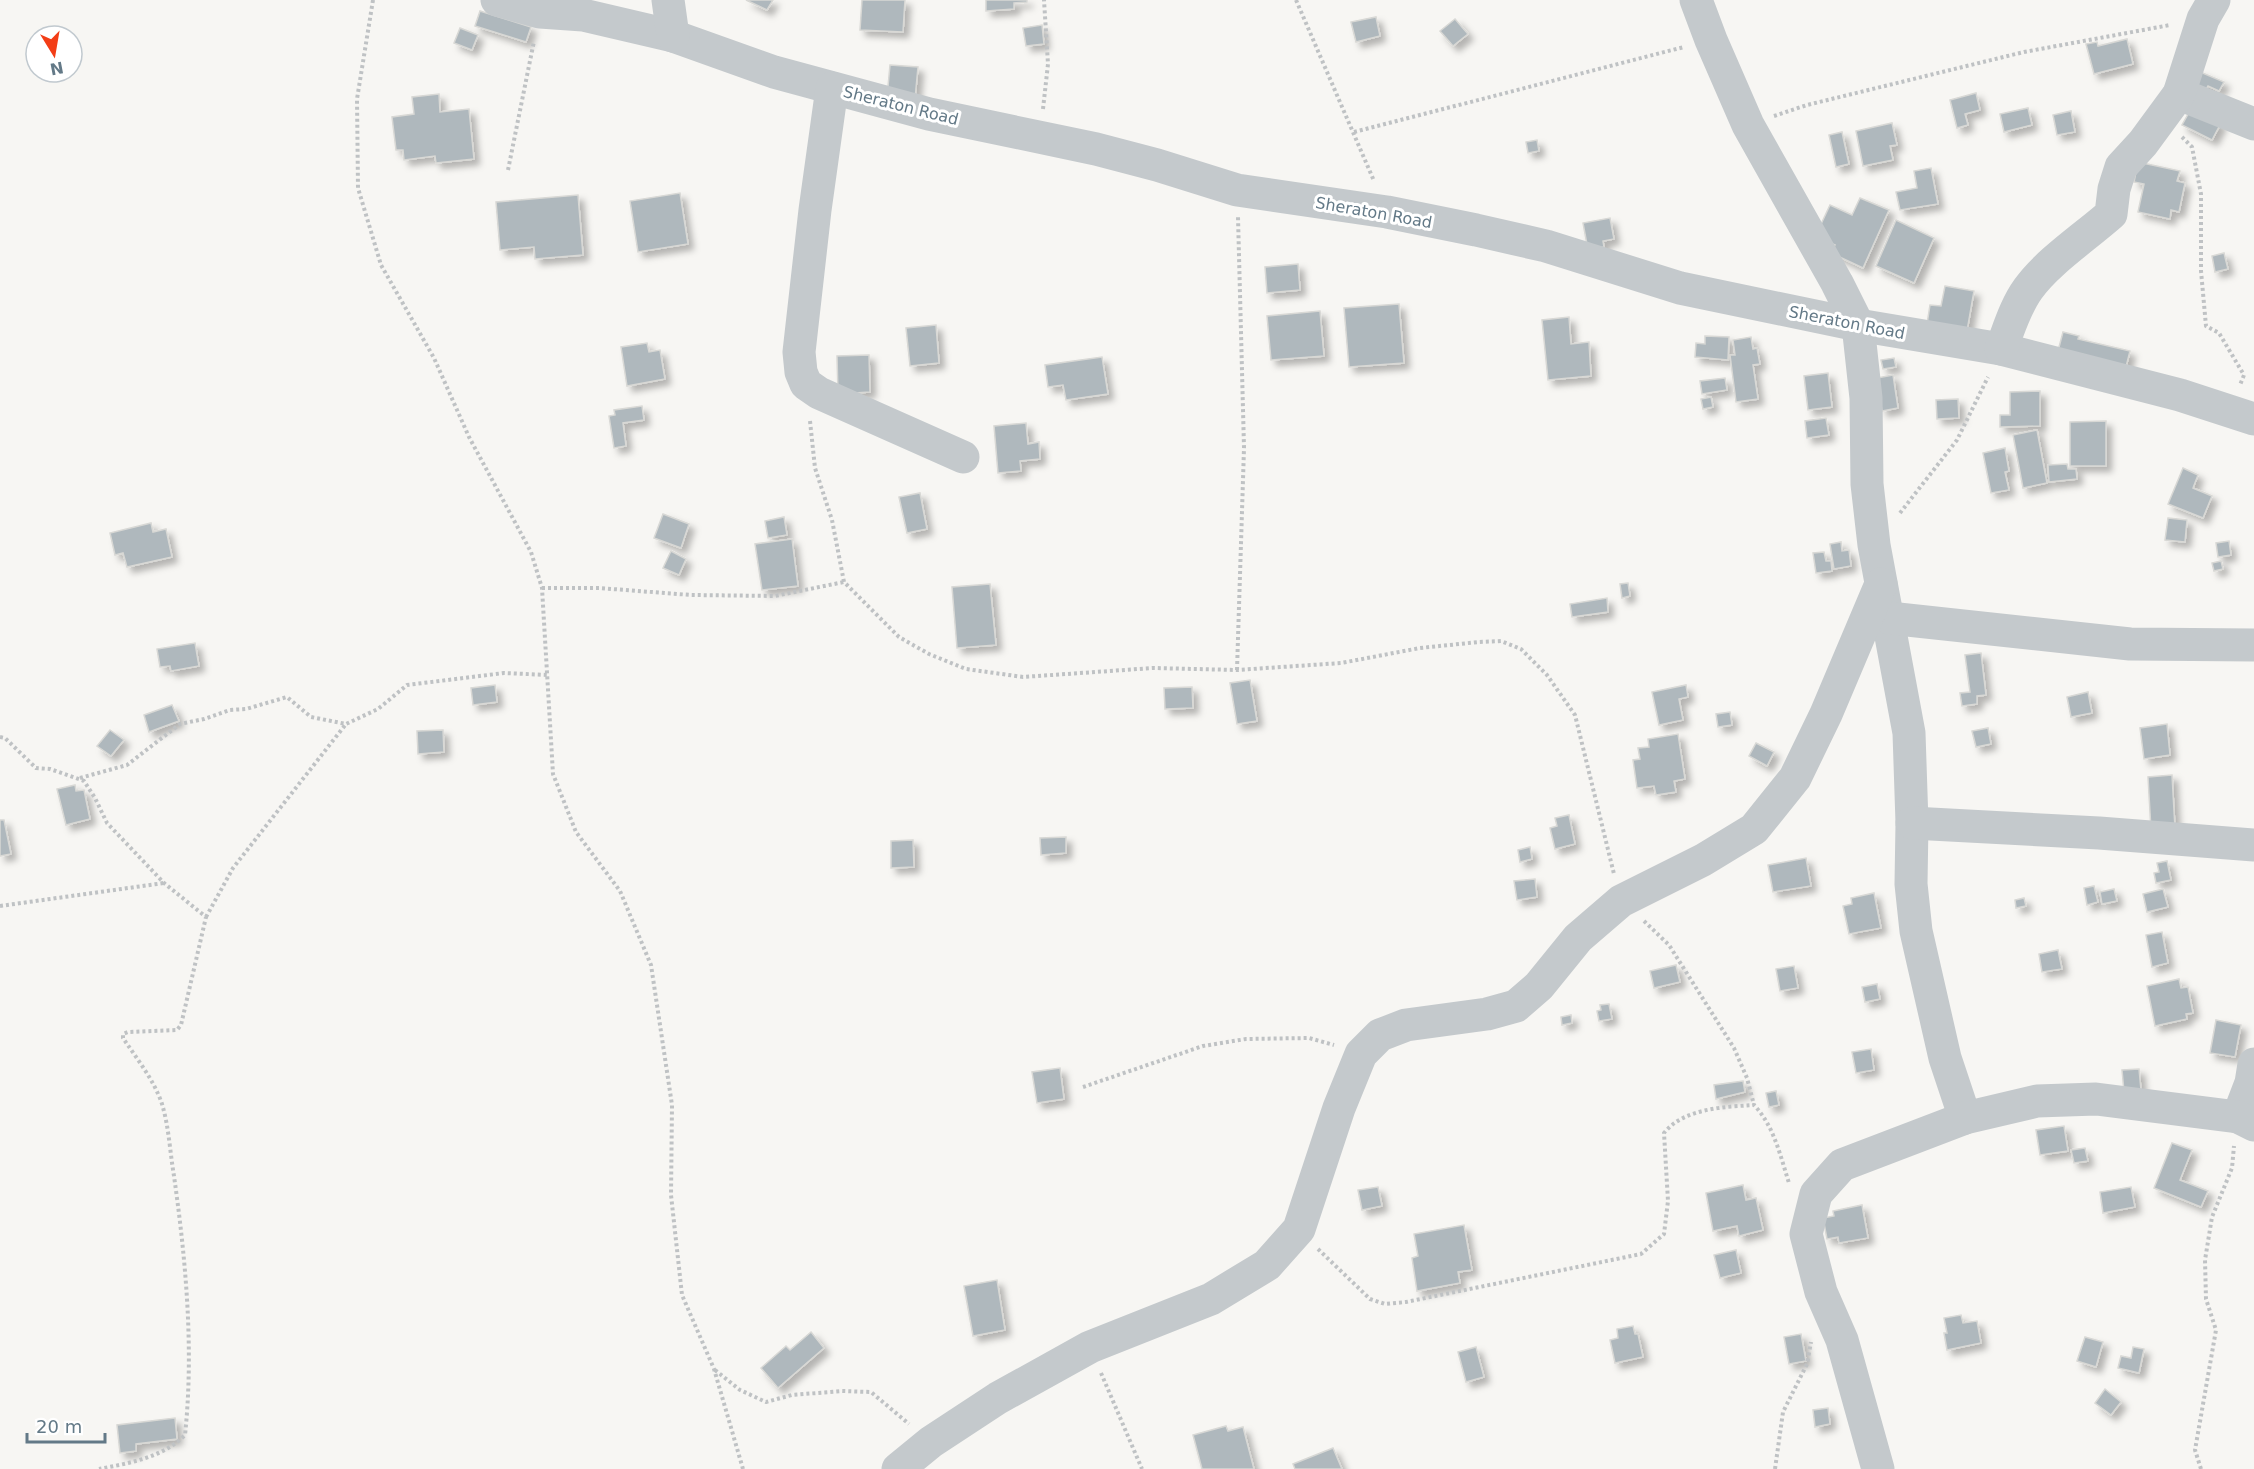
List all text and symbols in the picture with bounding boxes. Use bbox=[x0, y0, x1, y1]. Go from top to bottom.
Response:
north arrow bbox=[24, 24, 84, 84]
text: N bbox=[48, 58, 65, 79]
street label: Sheraton Road bbox=[841, 82, 960, 129]
street label: Sheraton Road bbox=[1314, 193, 1434, 232]
street label: Sheraton Road bbox=[1787, 302, 1907, 343]
scale bar bbox=[27, 1406, 105, 1444]
text: 20 m bbox=[36, 1416, 82, 1437]

